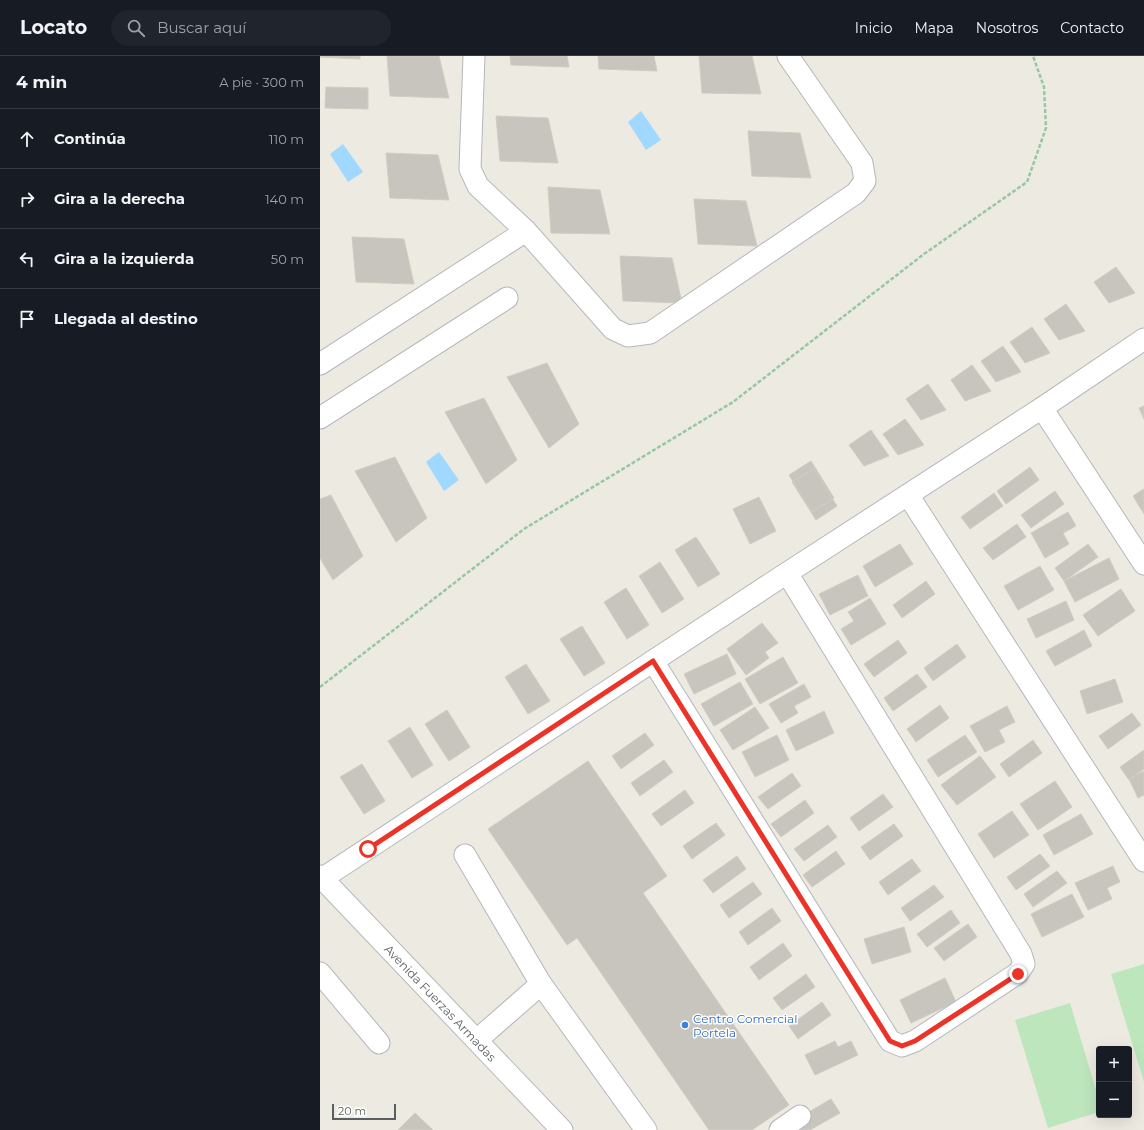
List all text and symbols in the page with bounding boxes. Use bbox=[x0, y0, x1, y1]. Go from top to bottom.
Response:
search box bbox=[111, 10, 391, 46]
text: Locato bbox=[20, 16, 87, 39]
icon: search bbox=[125, 17, 147, 39]
text: Buscar aquí bbox=[157, 18, 246, 37]
text: Inicio bbox=[855, 19, 892, 37]
text: Mapa bbox=[914, 19, 954, 37]
text: Nosotros bbox=[976, 19, 1038, 37]
text: Contacto bbox=[1060, 19, 1124, 37]
text: 4 min bbox=[16, 72, 67, 92]
text: A pie · 300 m bbox=[219, 74, 304, 90]
icon: ahead bbox=[16, 128, 38, 150]
text: Continúa bbox=[54, 129, 126, 148]
text: 110 m bbox=[269, 131, 304, 147]
icon: right bbox=[16, 188, 38, 210]
text: Gira a la derecha bbox=[54, 189, 185, 208]
text: 140 m bbox=[265, 191, 304, 207]
icon: left bbox=[16, 248, 38, 270]
text: Gira a la izquierda bbox=[54, 249, 194, 268]
text: 50 m bbox=[271, 251, 304, 267]
icon: arrive bbox=[16, 308, 38, 330]
text: Llegada al destino bbox=[54, 309, 198, 328]
route start bbox=[359, 840, 377, 858]
street label: Avenida Fuerzas Armadas bbox=[382, 941, 500, 1064]
route end bbox=[1009, 965, 1027, 983]
place label: Centro Comercial Portela bbox=[693, 1011, 797, 1040]
marker: Centro Comercial Portela bbox=[680, 1020, 690, 1030]
map controls bbox=[1096, 1046, 1132, 1118]
button: + bbox=[1096, 1046, 1132, 1082]
button: − bbox=[1096, 1082, 1132, 1118]
scale bar bbox=[332, 1102, 396, 1121]
text: 20 m bbox=[338, 1104, 366, 1118]

